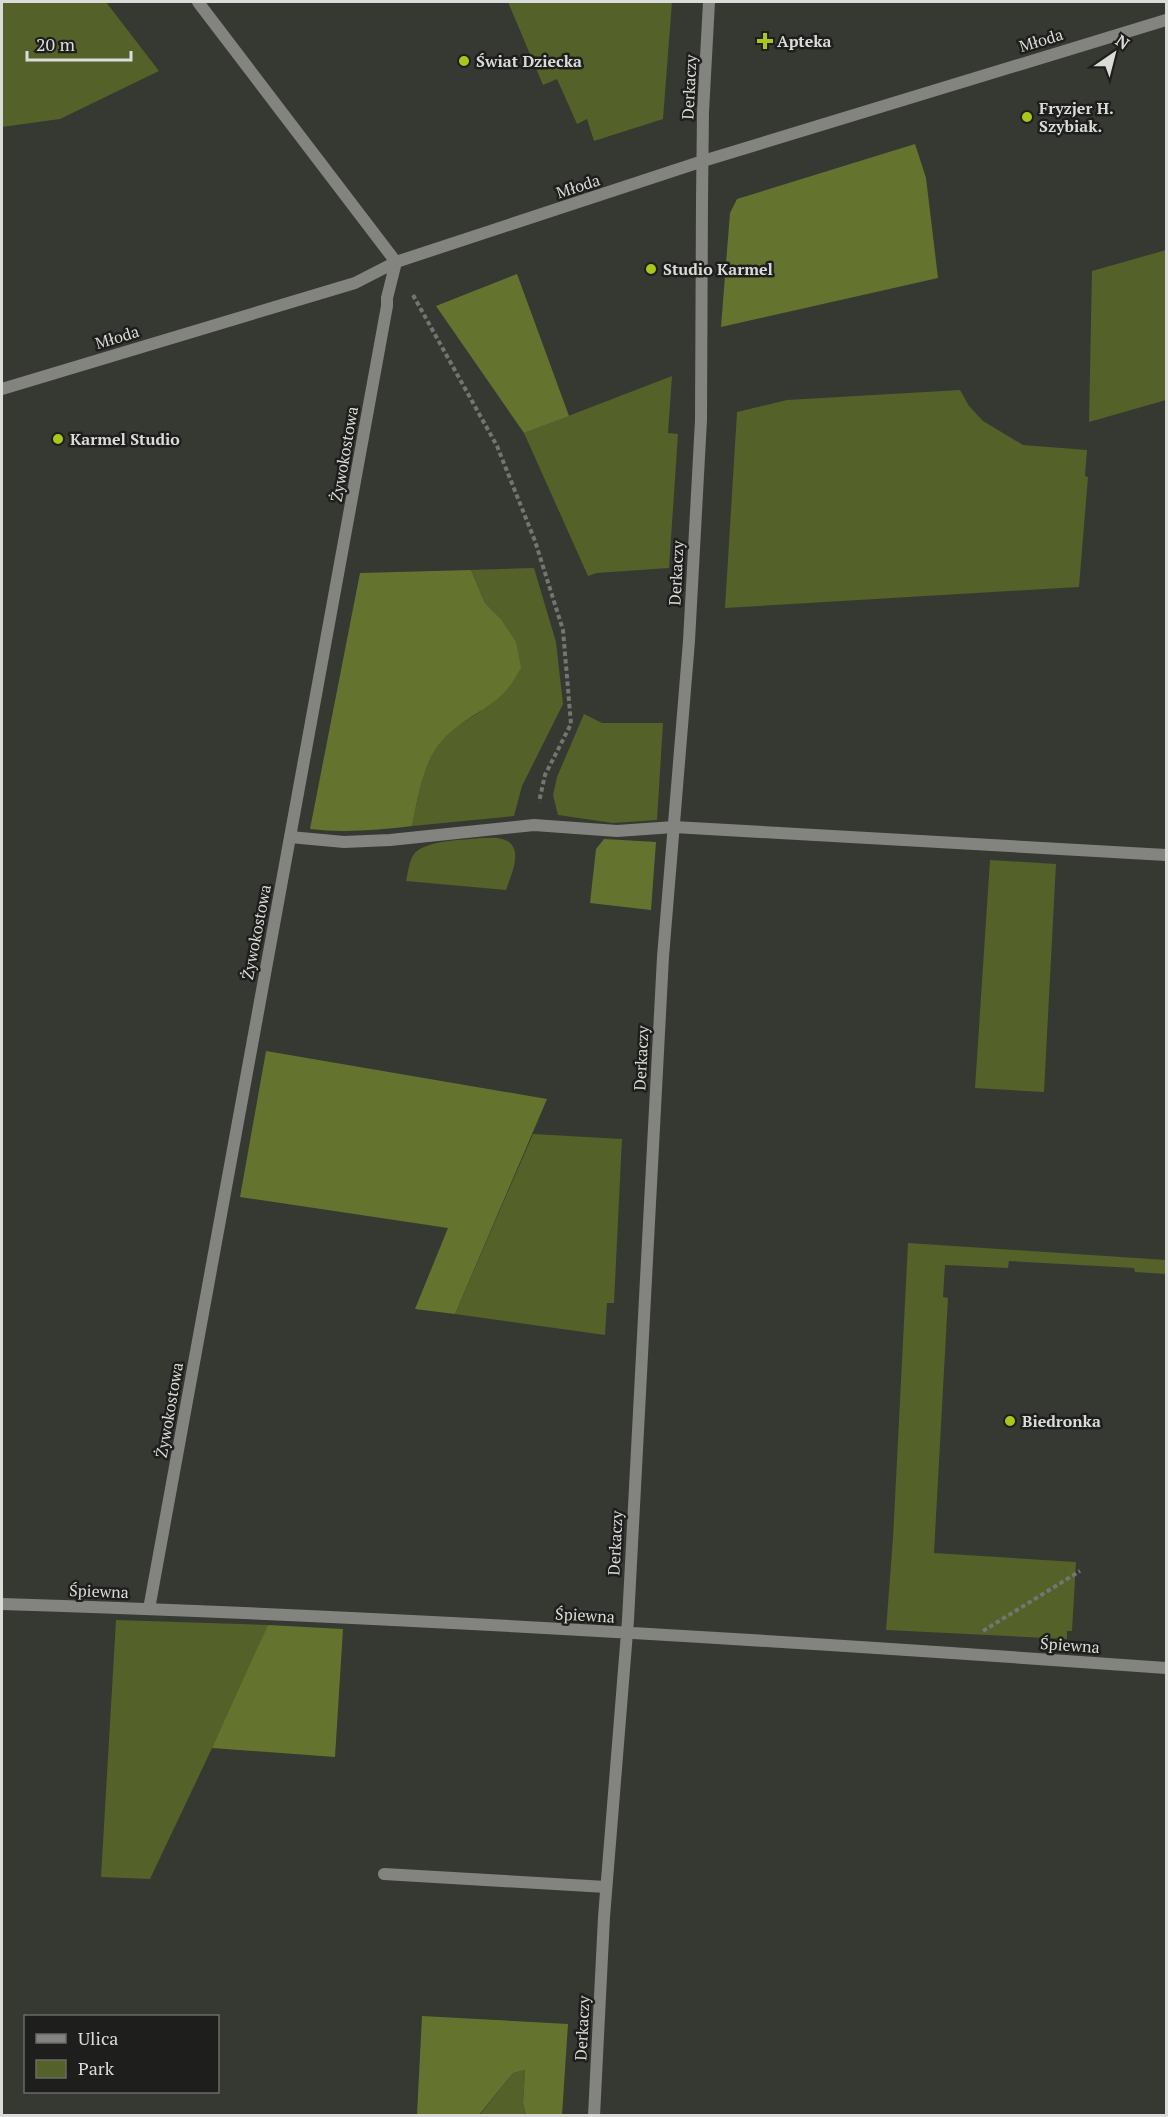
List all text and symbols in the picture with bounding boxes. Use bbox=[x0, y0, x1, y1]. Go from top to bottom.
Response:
street label: Młoda bbox=[1016, 23, 1066, 57]
scale bar bbox=[27, 24, 130, 62]
north arrow bbox=[1084, 24, 1144, 84]
text: N bbox=[1111, 29, 1134, 54]
place label: Apteka bbox=[777, 30, 832, 52]
text: 20 m bbox=[36, 32, 76, 56]
marker: Apteka bbox=[758, 34, 772, 48]
place label: Świat Dziecka bbox=[476, 50, 582, 72]
street label: Derkaczy bbox=[676, 53, 702, 120]
marker: Świat Dziecka bbox=[457, 54, 471, 68]
place label: Fryzjer H. Szybiak. bbox=[1039, 97, 1114, 137]
marker: Fryzjer H. Szybiak. bbox=[1020, 110, 1034, 124]
street label: Młoda bbox=[553, 169, 603, 203]
place label: Studio Karmel bbox=[663, 258, 773, 280]
marker: Studio Karmel bbox=[644, 262, 658, 276]
street label: Młoda bbox=[92, 320, 142, 354]
street label: Żywokostowa bbox=[325, 405, 363, 503]
place label: Karmel Studio bbox=[70, 428, 180, 450]
marker: Karmel Studio bbox=[51, 432, 65, 446]
street label: Derkaczy bbox=[663, 539, 689, 606]
street label: Żywokostowa bbox=[236, 883, 276, 981]
street label: Derkaczy bbox=[628, 1024, 654, 1091]
street label: Żywokostowa bbox=[150, 1361, 188, 1459]
place label: Biedronka bbox=[1022, 1410, 1101, 1432]
marker: Biedronka bbox=[1003, 1414, 1017, 1428]
street label: Derkaczy bbox=[602, 1509, 628, 1576]
street label: Śpiewna bbox=[69, 1579, 129, 1603]
street label: Śpiewna bbox=[555, 1602, 615, 1628]
street label: Śpiewna bbox=[1039, 1632, 1101, 1658]
street label: Derkaczy bbox=[569, 1994, 595, 2061]
legend bbox=[24, 2015, 219, 2093]
text: Ulica bbox=[78, 2026, 118, 2050]
text: Park bbox=[78, 2056, 115, 2080]

